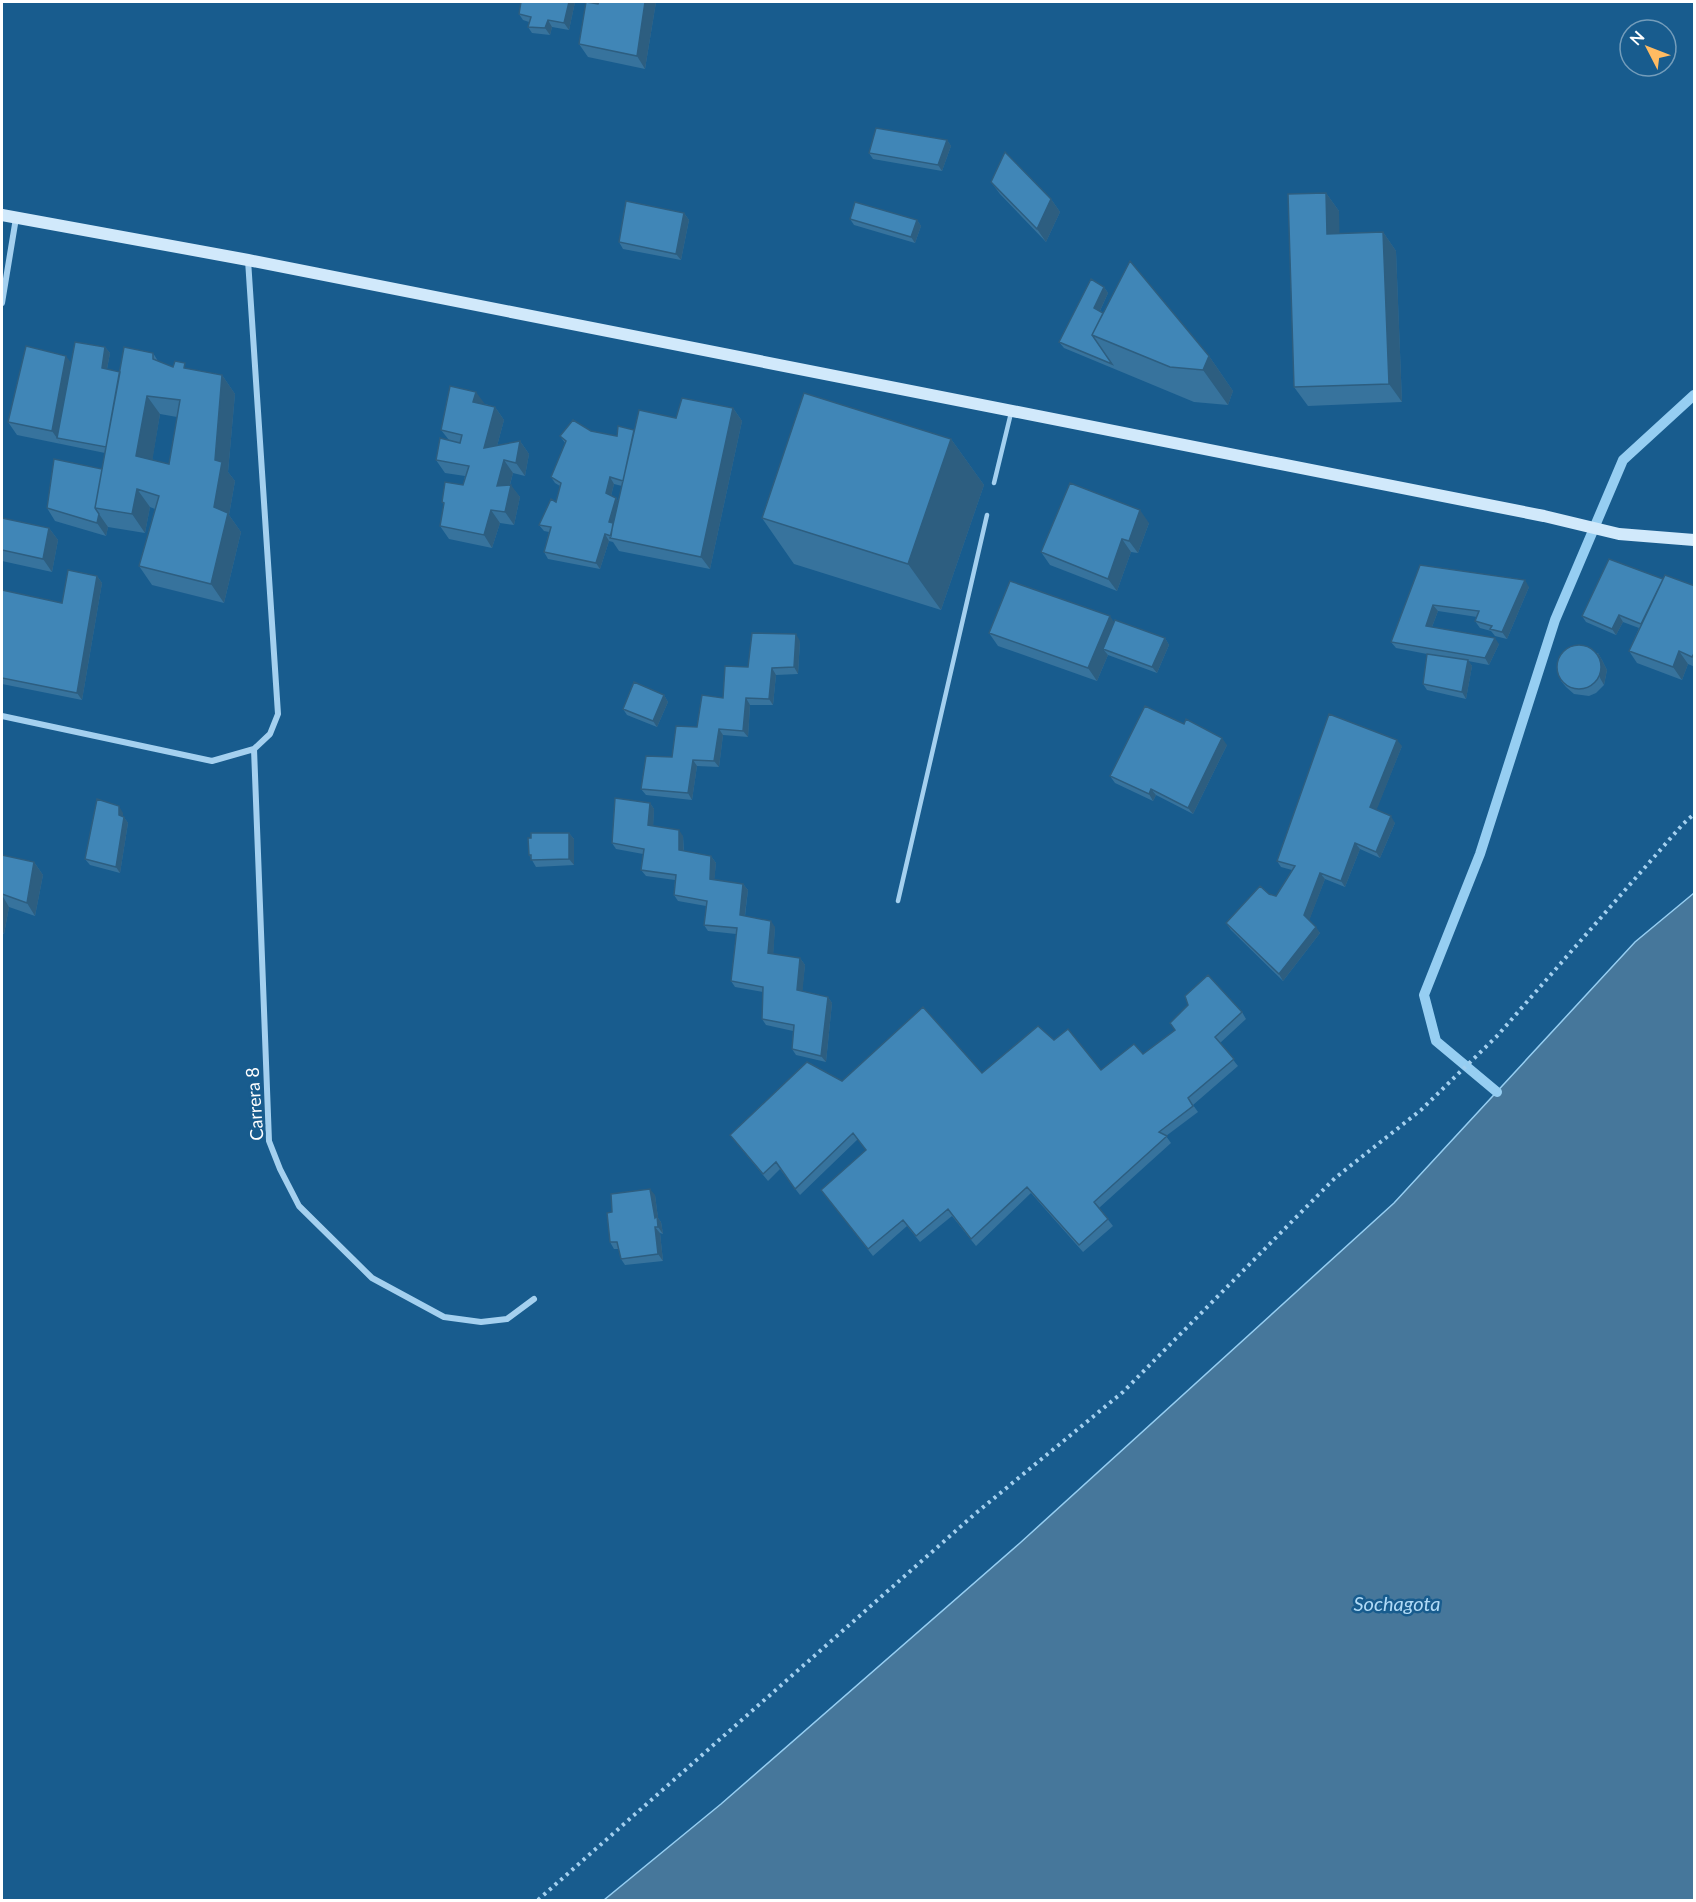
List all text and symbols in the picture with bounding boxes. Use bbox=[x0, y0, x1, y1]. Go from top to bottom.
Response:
north arrow bbox=[1618, 18, 1678, 78]
text: N bbox=[1625, 27, 1648, 49]
street label: Carrera 8 bbox=[240, 1067, 268, 1141]
water label: Sochagota bbox=[1353, 1591, 1441, 1615]

